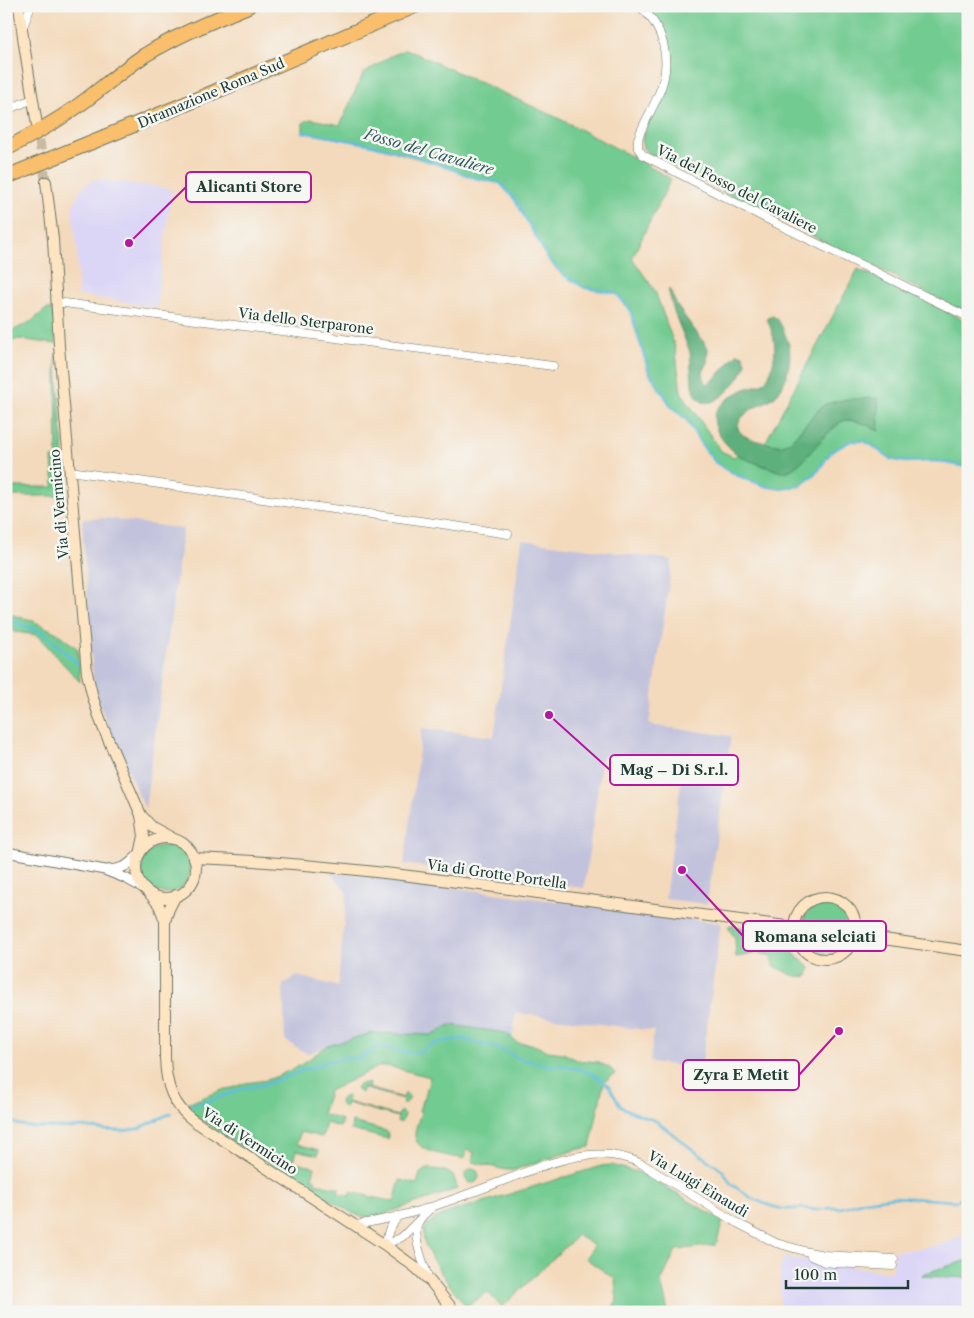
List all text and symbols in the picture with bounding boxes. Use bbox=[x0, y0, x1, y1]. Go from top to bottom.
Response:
street label: Diramazione Roma Sud bbox=[135, 54, 288, 132]
water label: Fosso del Cavaliere bbox=[361, 124, 497, 179]
street label: Via del Fosso del Cavaliere bbox=[653, 140, 820, 237]
callout: Alicanti Store bbox=[186, 172, 311, 202]
text: Alicanti Store bbox=[195, 177, 302, 196]
street label: Via dello Sterparone bbox=[236, 304, 375, 338]
street label: Via di Vermicino bbox=[45, 448, 73, 561]
callout: Mag – Di S.r.l. bbox=[610, 755, 738, 785]
text: Mag – Di S.r.l. bbox=[620, 760, 728, 779]
street label: Via di Grotte Portella bbox=[425, 855, 569, 893]
callout: Romana selciati bbox=[743, 921, 886, 951]
text: Romana selciati bbox=[754, 927, 877, 946]
callout: Zyra E Metit bbox=[683, 1060, 799, 1090]
text: Zyra E Metit bbox=[693, 1065, 789, 1084]
street label: Via di Vermicino bbox=[198, 1103, 301, 1179]
street label: Via Luigi Einaudi bbox=[644, 1146, 752, 1221]
scale bar bbox=[786, 1258, 909, 1290]
text: 100 m bbox=[794, 1265, 837, 1284]

